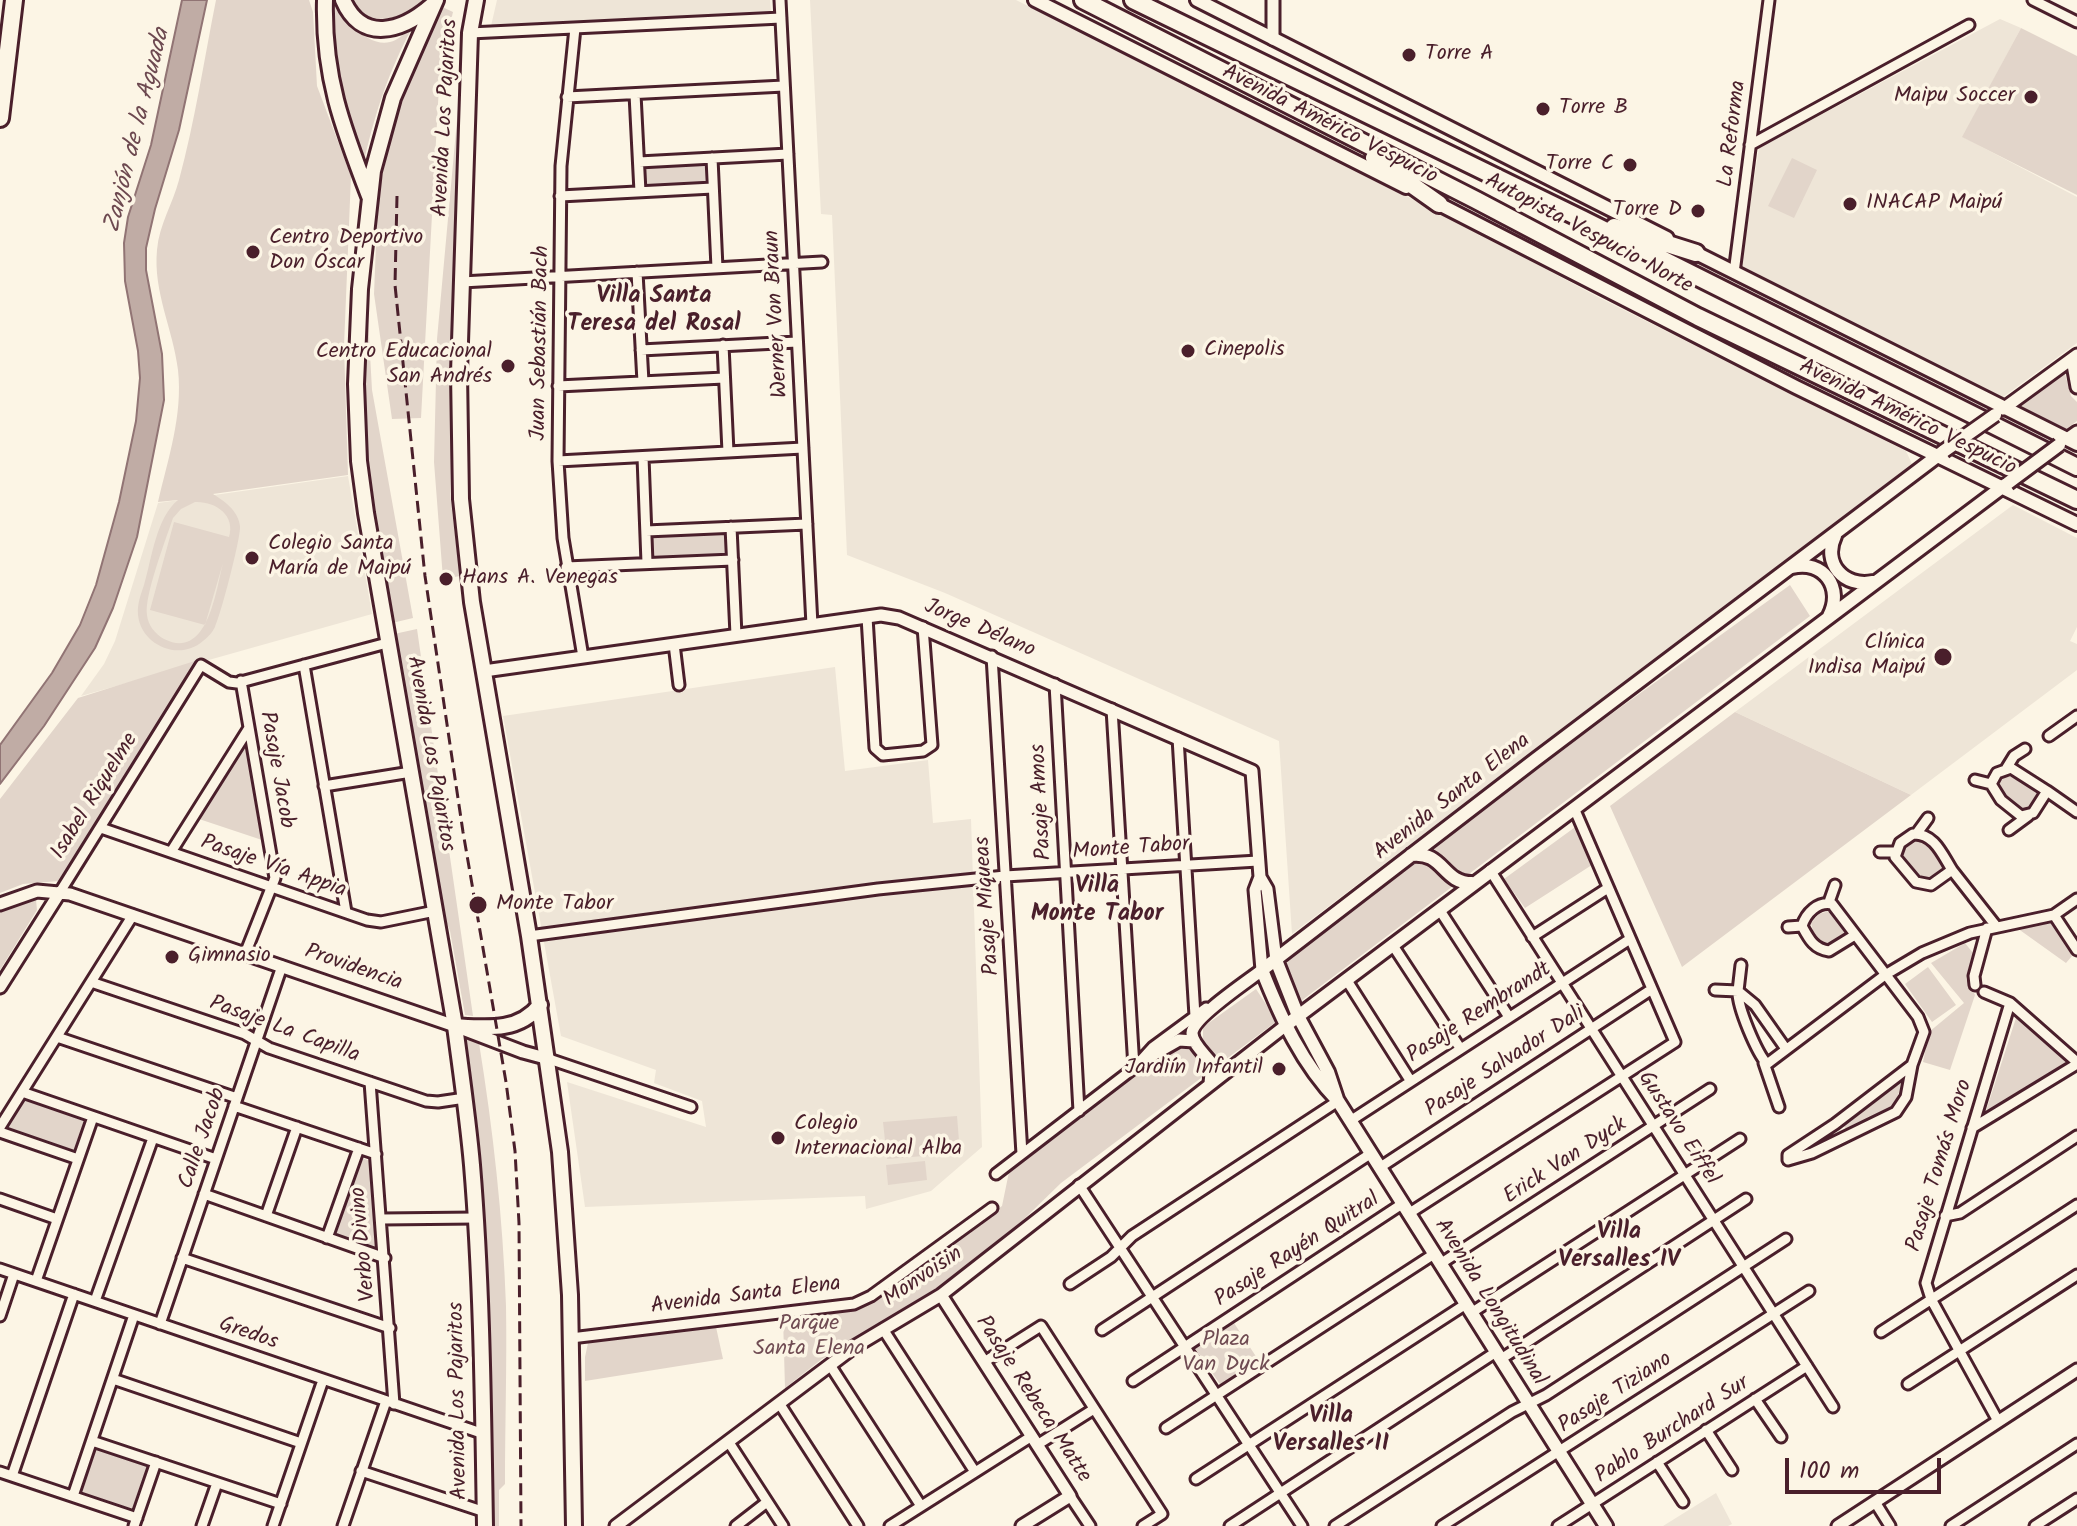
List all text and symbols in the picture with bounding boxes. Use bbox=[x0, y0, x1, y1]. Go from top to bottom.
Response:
street label: Avenida Los Pajaritos bbox=[429, 18, 465, 218]
water label: Zanjón de la Aguada bbox=[100, 26, 178, 236]
place label: Torre A bbox=[1425, 42, 1493, 68]
marker: Torre A bbox=[1400, 46, 1418, 64]
street label: Avenida Américo Vespucio bbox=[1217, 60, 1441, 192]
street label: La Reforma bbox=[1714, 79, 1754, 189]
place label: Maipu Soccer bbox=[1894, 84, 2015, 110]
marker: Maipu Soccer bbox=[2022, 88, 2040, 106]
place label: Torre B bbox=[1559, 96, 1628, 122]
marker: Torre B bbox=[1534, 100, 1552, 118]
place label: Torre C bbox=[1546, 152, 1614, 178]
marker: Torre C bbox=[1621, 156, 1639, 174]
street label: Autopista Vespucio Norte bbox=[1480, 169, 1696, 301]
place label: INACAP Maipú bbox=[1866, 191, 2002, 217]
marker: INACAP Maipú bbox=[1841, 195, 1859, 213]
place label: Torre D bbox=[1613, 198, 1682, 224]
marker: Torre D bbox=[1689, 202, 1707, 220]
place label: Centro Deportivo Don Óscar bbox=[269, 226, 423, 278]
street label: Werner Von Braun bbox=[760, 229, 796, 399]
marker: Centro Deportivo Don Óscar bbox=[244, 243, 262, 261]
street label: Juan Sebastián Bach bbox=[527, 245, 557, 441]
district label: Villa Santa Teresa del Rosal bbox=[567, 284, 741, 340]
place label: Cinepolis bbox=[1204, 338, 1285, 364]
place label: Centro Educacional San Andrés bbox=[316, 340, 492, 392]
marker: Cinepolis bbox=[1179, 342, 1197, 360]
street label: Avenida Américo Vespucio bbox=[1794, 355, 2020, 483]
marker: Centro Educacional San Andrés bbox=[499, 357, 517, 375]
place label: Colegio Santa María de Maipú bbox=[268, 532, 411, 584]
marker: Colegio Santa María de Maipú bbox=[243, 549, 261, 567]
place label: Hans A. Venegas bbox=[462, 566, 618, 592]
marker: Hans A. Venegas bbox=[437, 570, 455, 588]
street label: Jorge Délano bbox=[920, 595, 1038, 665]
place label: Clínica Indisa Maipú bbox=[1808, 631, 1925, 682]
marker: Clínica Indisa Maipú bbox=[1932, 646, 1954, 668]
street label: Avenida Los Pajaritos bbox=[399, 654, 459, 854]
street label: Pasaje Jacob bbox=[252, 710, 298, 830]
street label: Isabel Riquelme bbox=[47, 729, 145, 865]
street label: Avenida Santa Elena bbox=[1370, 729, 1536, 867]
street label: Pasaje Amos bbox=[1027, 743, 1059, 861]
street label: Pasaje Vía Appia bbox=[197, 831, 349, 905]
street label: Monte Tabor bbox=[1072, 833, 1190, 867]
street label: Pasaje Miqueas bbox=[971, 836, 1007, 976]
district label: Villa Monte Tabor bbox=[1031, 874, 1163, 930]
place label: Monte Tabor bbox=[496, 892, 613, 918]
marker: Monte Tabor bbox=[467, 894, 489, 916]
street label: Providencia bbox=[301, 940, 405, 998]
place label: Gimnasio bbox=[188, 944, 271, 970]
marker: Gimnasio bbox=[163, 948, 181, 966]
street label: Pasaje Rembrandt bbox=[1403, 957, 1557, 1071]
street label: Pasaje La Capilla bbox=[205, 992, 363, 1070]
street label: Pasaje Salvador Dali bbox=[1421, 1001, 1591, 1125]
place label: Jardiín Infantil bbox=[1125, 1056, 1263, 1082]
marker: Jardiín Infantil bbox=[1270, 1060, 1288, 1078]
street label: Gustavo Eiffel bbox=[1630, 1067, 1724, 1191]
street label: Pasaje Tomás Moro bbox=[1902, 1077, 1980, 1255]
street label: Calle Jacob bbox=[174, 1085, 234, 1193]
place label: Colegio Internacional Alba bbox=[794, 1112, 962, 1164]
street label: Erick Van Dyck bbox=[1499, 1112, 1633, 1212]
marker: Colegio Internacional Alba bbox=[769, 1129, 787, 1147]
street label: Verbo Divino bbox=[347, 1186, 383, 1302]
street label: Pasaje Rayén Quitral bbox=[1211, 1188, 1385, 1314]
street label: Avenida Longitudinal bbox=[1427, 1215, 1551, 1391]
district label: Villa Versalles IV bbox=[1558, 1220, 1680, 1276]
street label: Monvoisin bbox=[879, 1242, 969, 1314]
street label: Avenida Santa Elena bbox=[649, 1272, 843, 1322]
street label: Avenida Los Pajaritos bbox=[445, 1302, 475, 1500]
street label: Pasaje Rebeca Matte bbox=[968, 1311, 1096, 1489]
park label: Parque Santa Elena bbox=[753, 1312, 865, 1364]
street label: Gredos bbox=[215, 1313, 281, 1357]
park label: Plaza Van Dyck bbox=[1182, 1328, 1270, 1380]
street label: Pasaje Tiziano bbox=[1554, 1347, 1678, 1441]
street label: Pablo Burchard Sur bbox=[1591, 1371, 1755, 1491]
district label: Villa Versalles II bbox=[1273, 1404, 1389, 1460]
scale bar bbox=[1789, 1442, 1945, 1492]
text: 100 m bbox=[1799, 1452, 1859, 1491]

